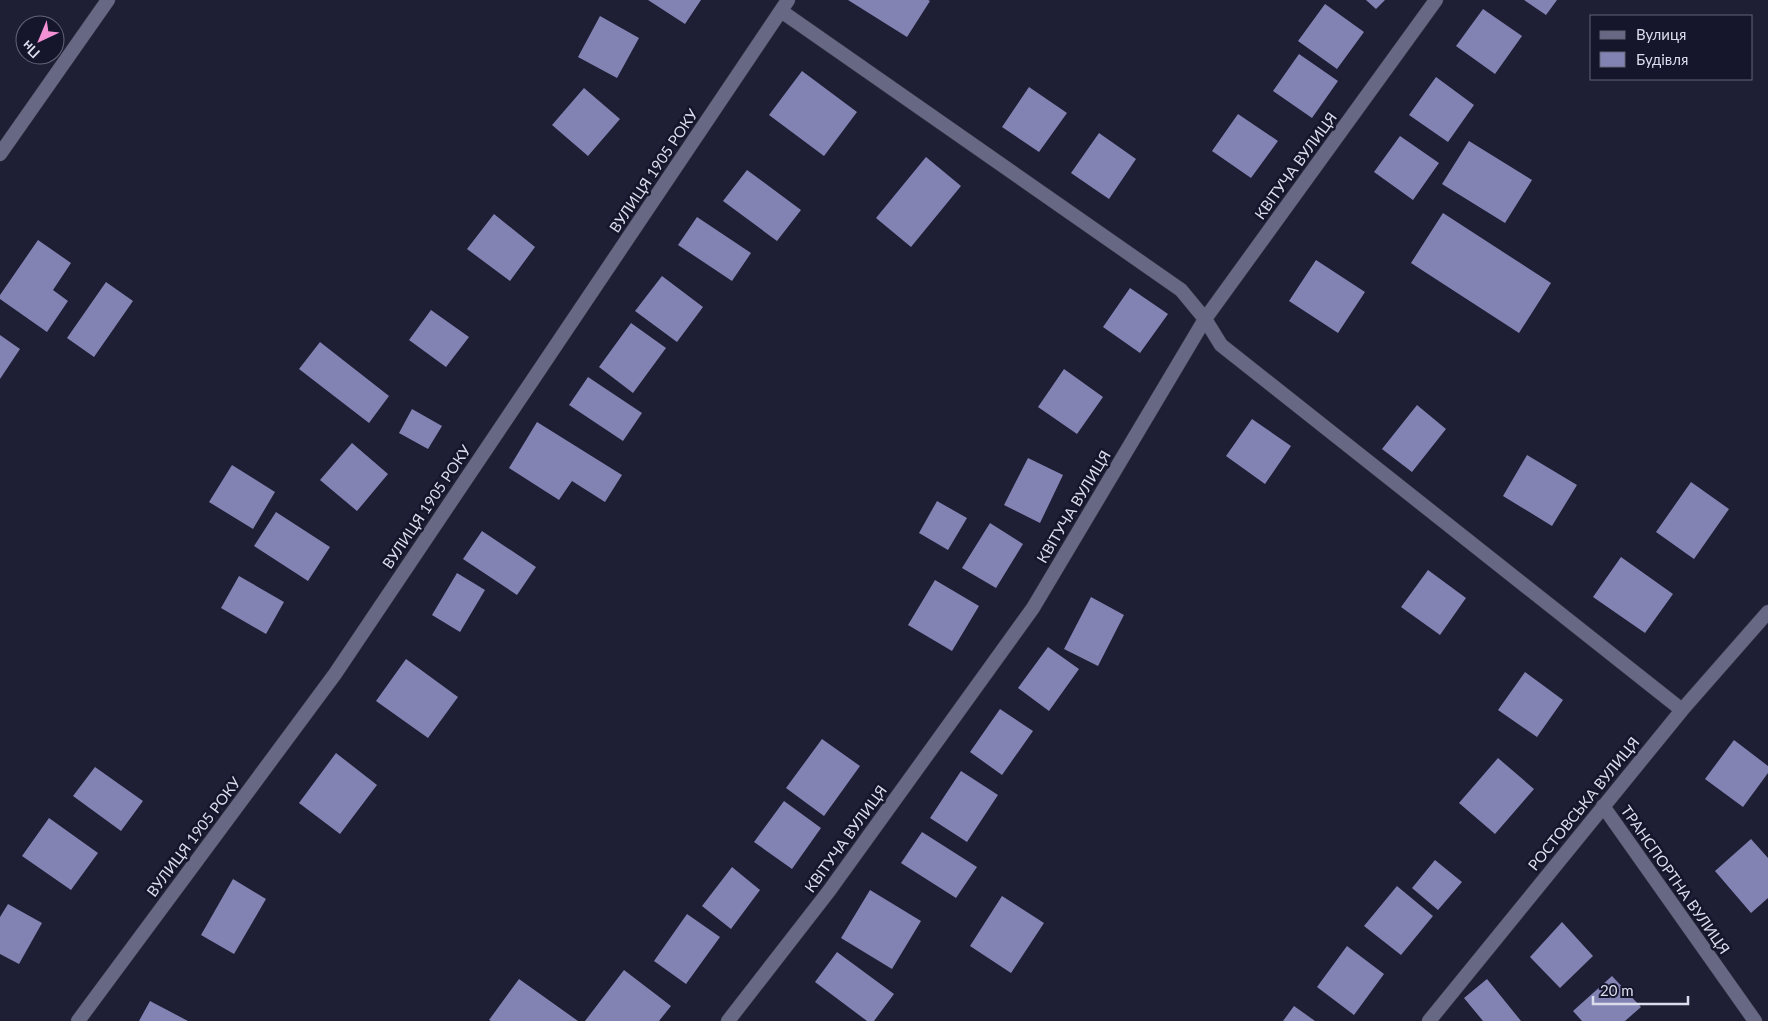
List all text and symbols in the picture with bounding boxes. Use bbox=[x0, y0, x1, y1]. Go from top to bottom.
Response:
north arrow bbox=[15, 15, 65, 65]
legend bbox=[1590, 15, 1753, 80]
text: Вулиця bbox=[1636, 25, 1686, 43]
text: Пн bbox=[18, 37, 43, 62]
text: Будівля bbox=[1636, 50, 1688, 68]
street label: ВУЛИЦЯ 1905 РОКУ bbox=[605, 105, 702, 236]
street label: КВІТУЧА ВУЛИЦЯ bbox=[1250, 108, 1340, 223]
street label: ВУЛИЦЯ 1905 РОКУ bbox=[378, 441, 475, 572]
street label: КВІТУЧА ВУЛИЦЯ bbox=[1032, 447, 1114, 566]
street label: РОСТОВСЬКА ВУЛИЦЯ bbox=[1524, 733, 1643, 874]
street label: ВУЛИЦЯ 1905 РОКУ bbox=[142, 773, 244, 900]
street label: КВІТУЧА ВУЛИЦЯ bbox=[800, 781, 890, 896]
street label: ТРАНСПОРТНА ВУЛИЦЯ bbox=[1618, 802, 1734, 957]
scale bar bbox=[1593, 974, 1688, 1006]
text: 20 m bbox=[1600, 981, 1634, 999]

